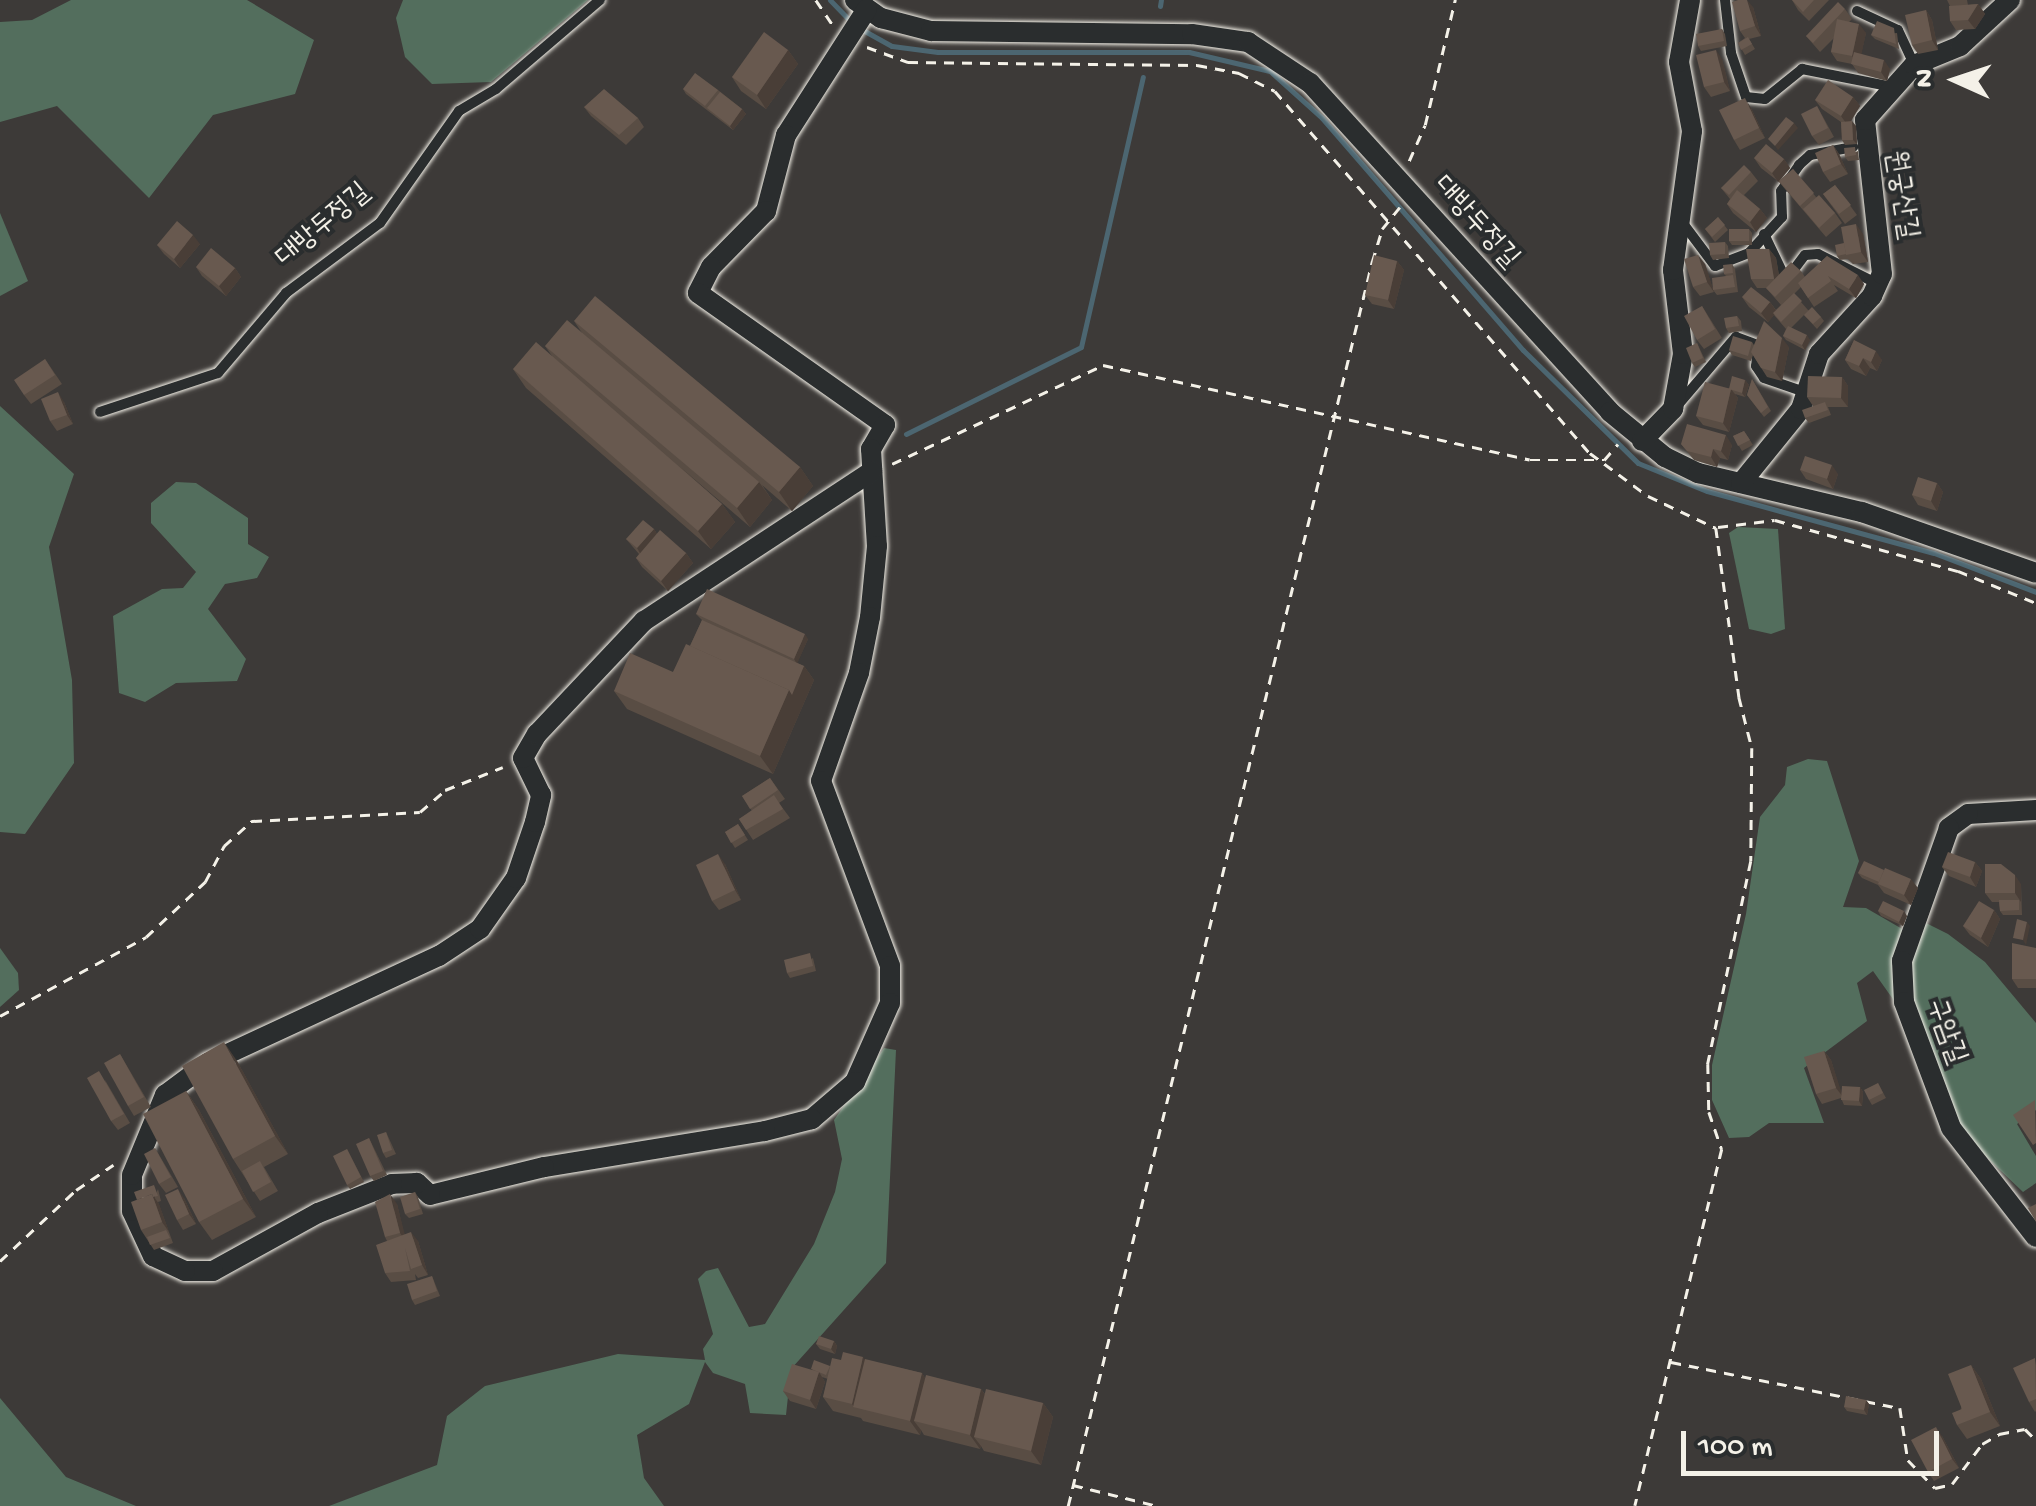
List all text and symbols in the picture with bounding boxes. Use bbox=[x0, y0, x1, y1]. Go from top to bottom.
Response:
north arrow bbox=[1906, 30, 2006, 130]
text: N bbox=[1909, 68, 1942, 88]
street label: 원궁산길 bbox=[1876, 148, 1924, 242]
street label: 대방두정길 bbox=[1425, 170, 1525, 276]
street label: 대방두정길 bbox=[270, 177, 378, 275]
street label: 구암길 bbox=[1918, 994, 1972, 1070]
scale bar bbox=[1686, 1411, 1944, 1473]
text: 100 m bbox=[1698, 1431, 1773, 1466]

